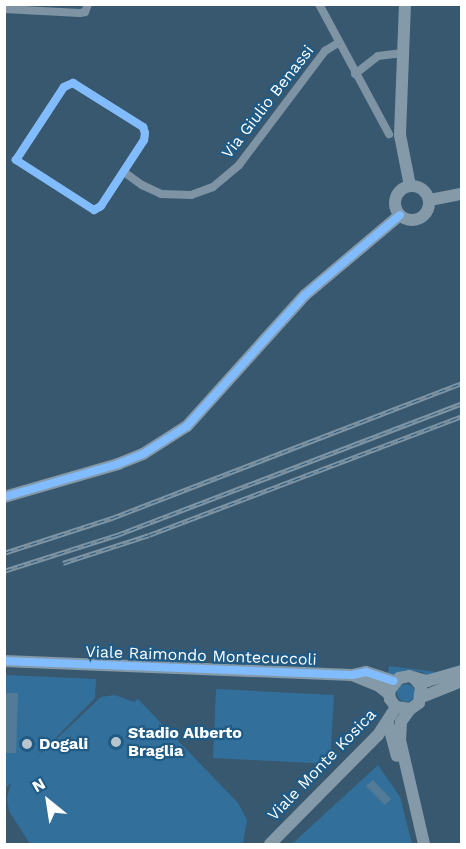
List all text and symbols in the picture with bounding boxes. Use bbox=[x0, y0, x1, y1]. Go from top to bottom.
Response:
street label: Via Giulio Benassi bbox=[218, 41, 318, 163]
street label: Viale Raimondo Montecuccoli bbox=[85, 642, 317, 670]
street label: Viale Monte Kosica bbox=[264, 705, 380, 825]
place label: Stadio Alberto Braglia bbox=[128, 723, 242, 761]
place label: Dogali bbox=[39, 734, 88, 754]
marker: Stadio Alberto Braglia bbox=[109, 735, 123, 749]
marker: Dogali bbox=[20, 737, 34, 751]
north arrow bbox=[18, 771, 78, 831]
text: N bbox=[29, 774, 49, 796]

